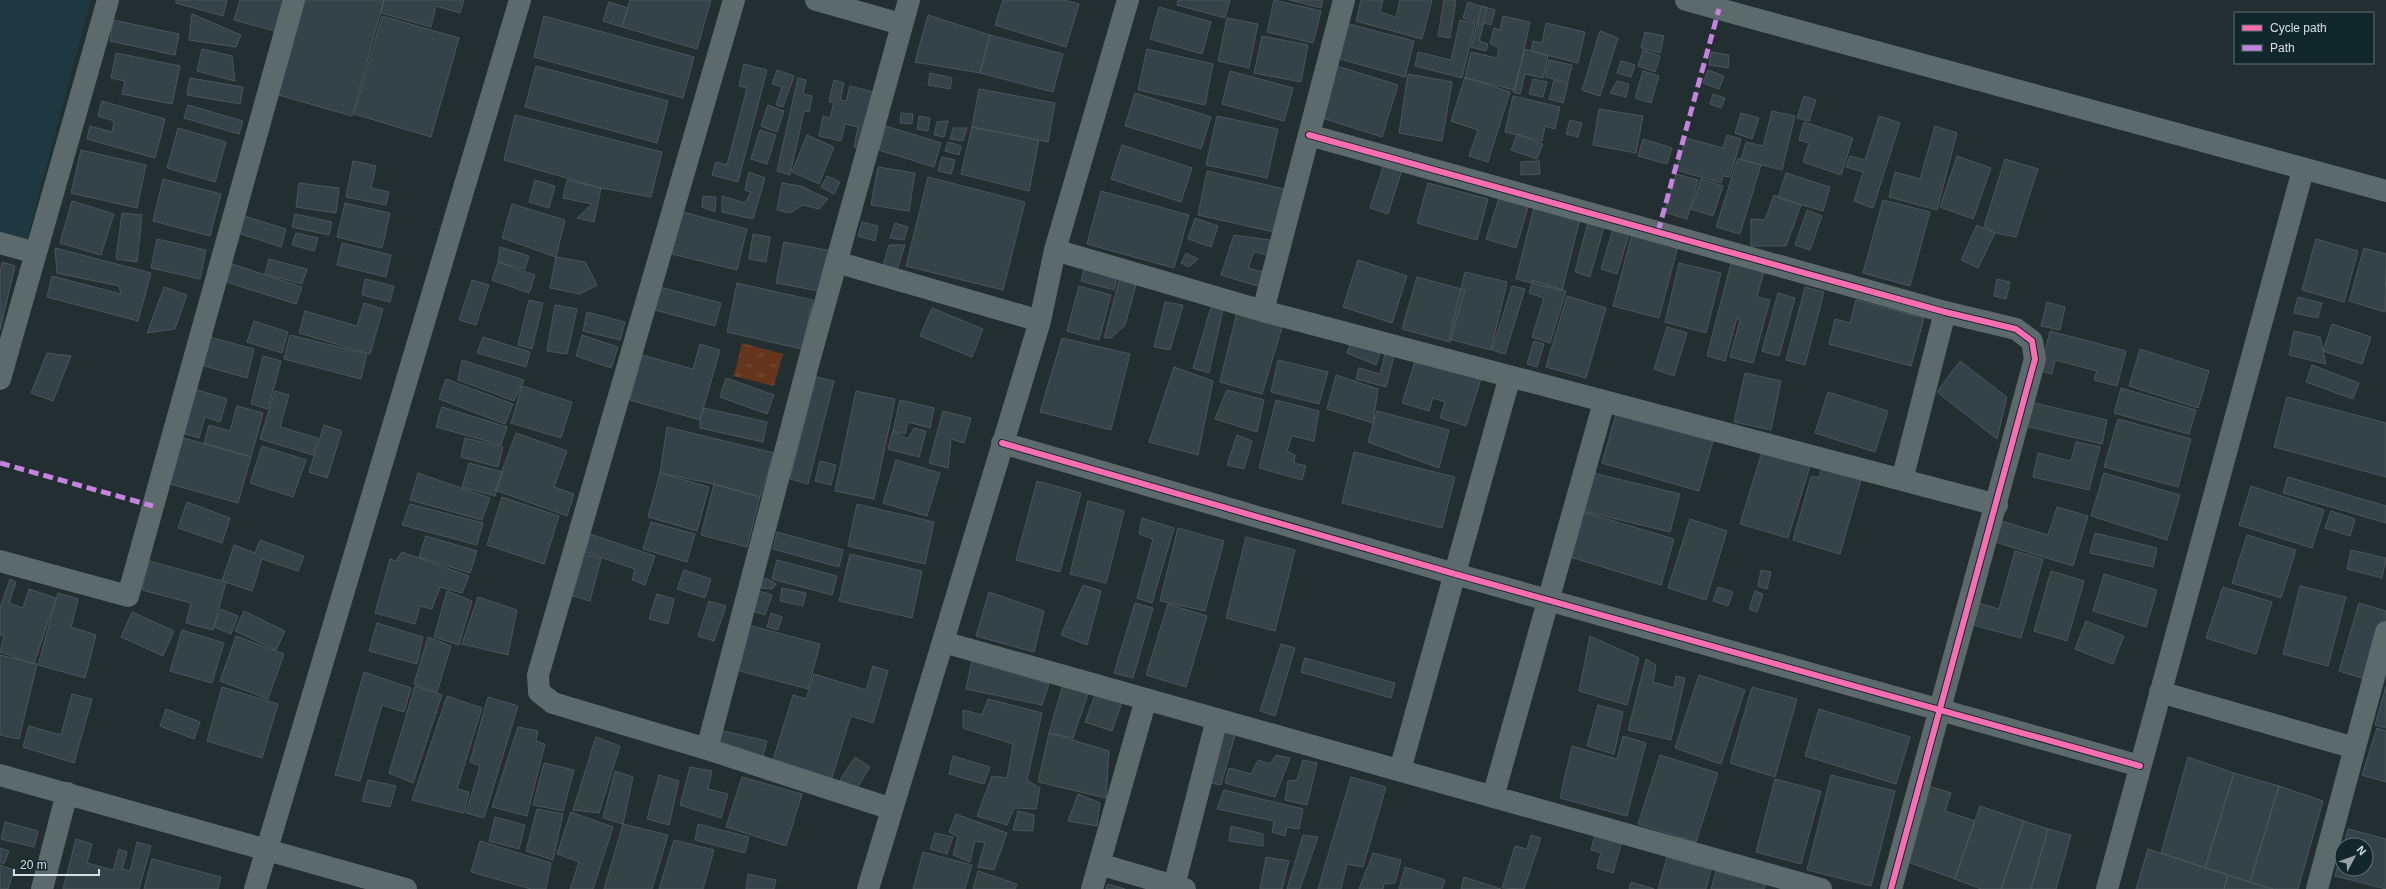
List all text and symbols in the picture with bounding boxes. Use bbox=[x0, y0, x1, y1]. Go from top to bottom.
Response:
legend bbox=[2234, 12, 2374, 64]
text: Cycle path bbox=[2270, 21, 2327, 35]
text: Path bbox=[2270, 41, 2295, 55]
north arrow bbox=[2334, 837, 2374, 877]
text: N bbox=[2354, 844, 2369, 857]
scale bar bbox=[14, 851, 99, 877]
text: 20 m bbox=[20, 858, 47, 872]

